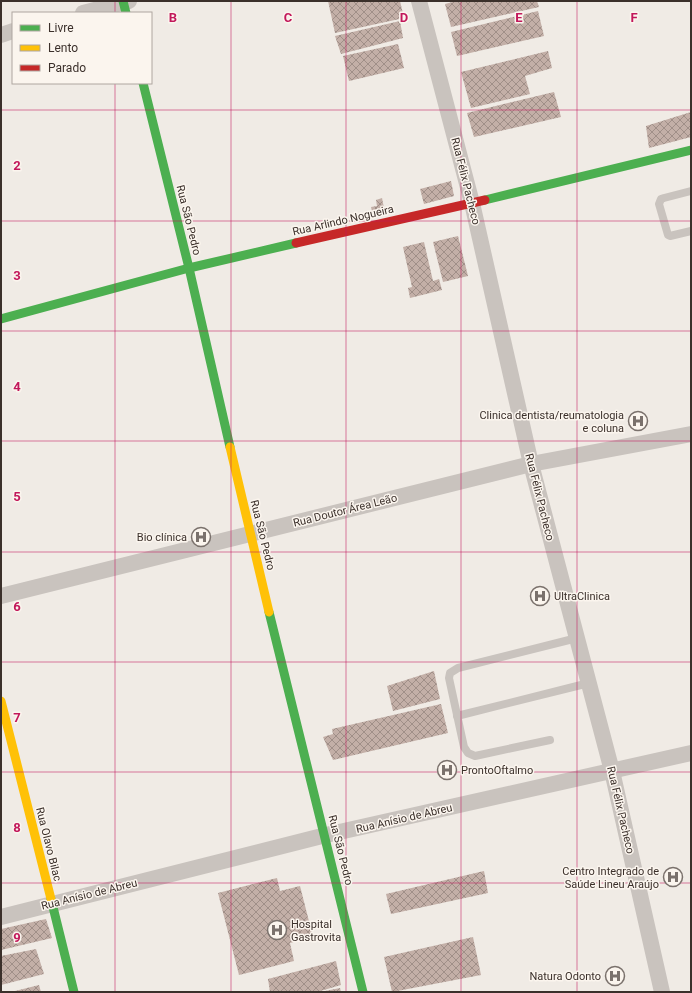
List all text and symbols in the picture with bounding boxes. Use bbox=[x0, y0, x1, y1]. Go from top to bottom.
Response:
text: B bbox=[169, 10, 177, 25]
text: C bbox=[284, 10, 293, 25]
text: D bbox=[400, 10, 408, 25]
text: E bbox=[515, 10, 523, 25]
text: F bbox=[630, 10, 638, 25]
legend bbox=[12, 12, 152, 84]
text: Livre bbox=[48, 21, 74, 35]
text: Lento bbox=[48, 41, 78, 55]
text: Parado bbox=[48, 61, 86, 75]
street label: Rua Félix Pacheco bbox=[448, 136, 483, 226]
text: 2 bbox=[13, 158, 21, 173]
street label: Rua São Pedro bbox=[174, 184, 204, 257]
street label: Rua Arlindo Nogueira bbox=[291, 203, 395, 238]
text: 3 bbox=[13, 268, 21, 283]
text: 4 bbox=[13, 379, 21, 394]
place label: Clinica dentista/reumatologia e coluna bbox=[479, 409, 624, 435]
hospital icon: Clinica dentista/reumatologia e coluna bbox=[627, 410, 649, 432]
street label: Rua Félix Pacheco bbox=[522, 452, 557, 542]
text: 5 bbox=[13, 489, 21, 504]
street label: Rua Doutor Área Leão bbox=[292, 491, 398, 530]
street label: Rua São Pedro bbox=[248, 499, 278, 572]
hospital icon: Bio clínica bbox=[190, 526, 212, 548]
place label: Bio clínica bbox=[137, 531, 187, 544]
hospital icon: UltraClinica bbox=[529, 585, 551, 607]
place label: UltraClinica bbox=[554, 590, 610, 603]
text: 6 bbox=[13, 599, 21, 614]
text: 7 bbox=[13, 710, 21, 725]
hospital icon: ProntoOftalmo bbox=[436, 759, 458, 781]
place label: ProntoOftalmo bbox=[461, 764, 533, 777]
street label: Rua Félix Pacheco bbox=[604, 765, 637, 855]
street label: Rua Anísio de Abreu bbox=[355, 801, 454, 836]
street label: Rua Olavo Bilac bbox=[33, 806, 64, 883]
street label: Rua São Pedro bbox=[326, 814, 356, 887]
text: 8 bbox=[13, 820, 21, 835]
place label: Centro Integrado de Saúde Lineu Araújo bbox=[562, 865, 659, 891]
hospital icon: Centro Integrado de Saúde Lineu Araújo bbox=[662, 866, 684, 888]
street label: Rua Anísio de Abreu bbox=[40, 876, 138, 913]
place label: Hospital Gastrovita bbox=[291, 918, 341, 944]
hospital icon: Hospital Gastrovita bbox=[266, 919, 288, 941]
text: 9 bbox=[13, 930, 21, 945]
hospital icon: Natura Odonto bbox=[604, 965, 626, 987]
place label: Natura Odonto bbox=[529, 970, 601, 983]

